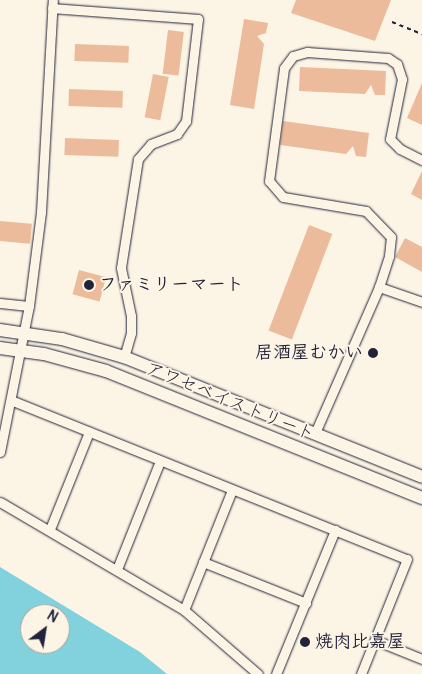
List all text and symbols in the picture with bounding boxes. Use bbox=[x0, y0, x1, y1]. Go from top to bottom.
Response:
place label: ファミリーマート bbox=[99, 274, 243, 296]
marker: ファミリーマート bbox=[83, 279, 95, 291]
place label: 居酒屋むかい bbox=[255, 342, 363, 364]
marker: 居酒屋むかい bbox=[367, 347, 379, 359]
street label: アワセベイストリート bbox=[143, 358, 317, 446]
north arrow bbox=[20, 604, 70, 654]
text: N bbox=[44, 607, 61, 626]
place label: 焼肉比嘉屋 bbox=[315, 631, 405, 653]
marker: 焼肉比嘉屋 bbox=[299, 636, 311, 648]

